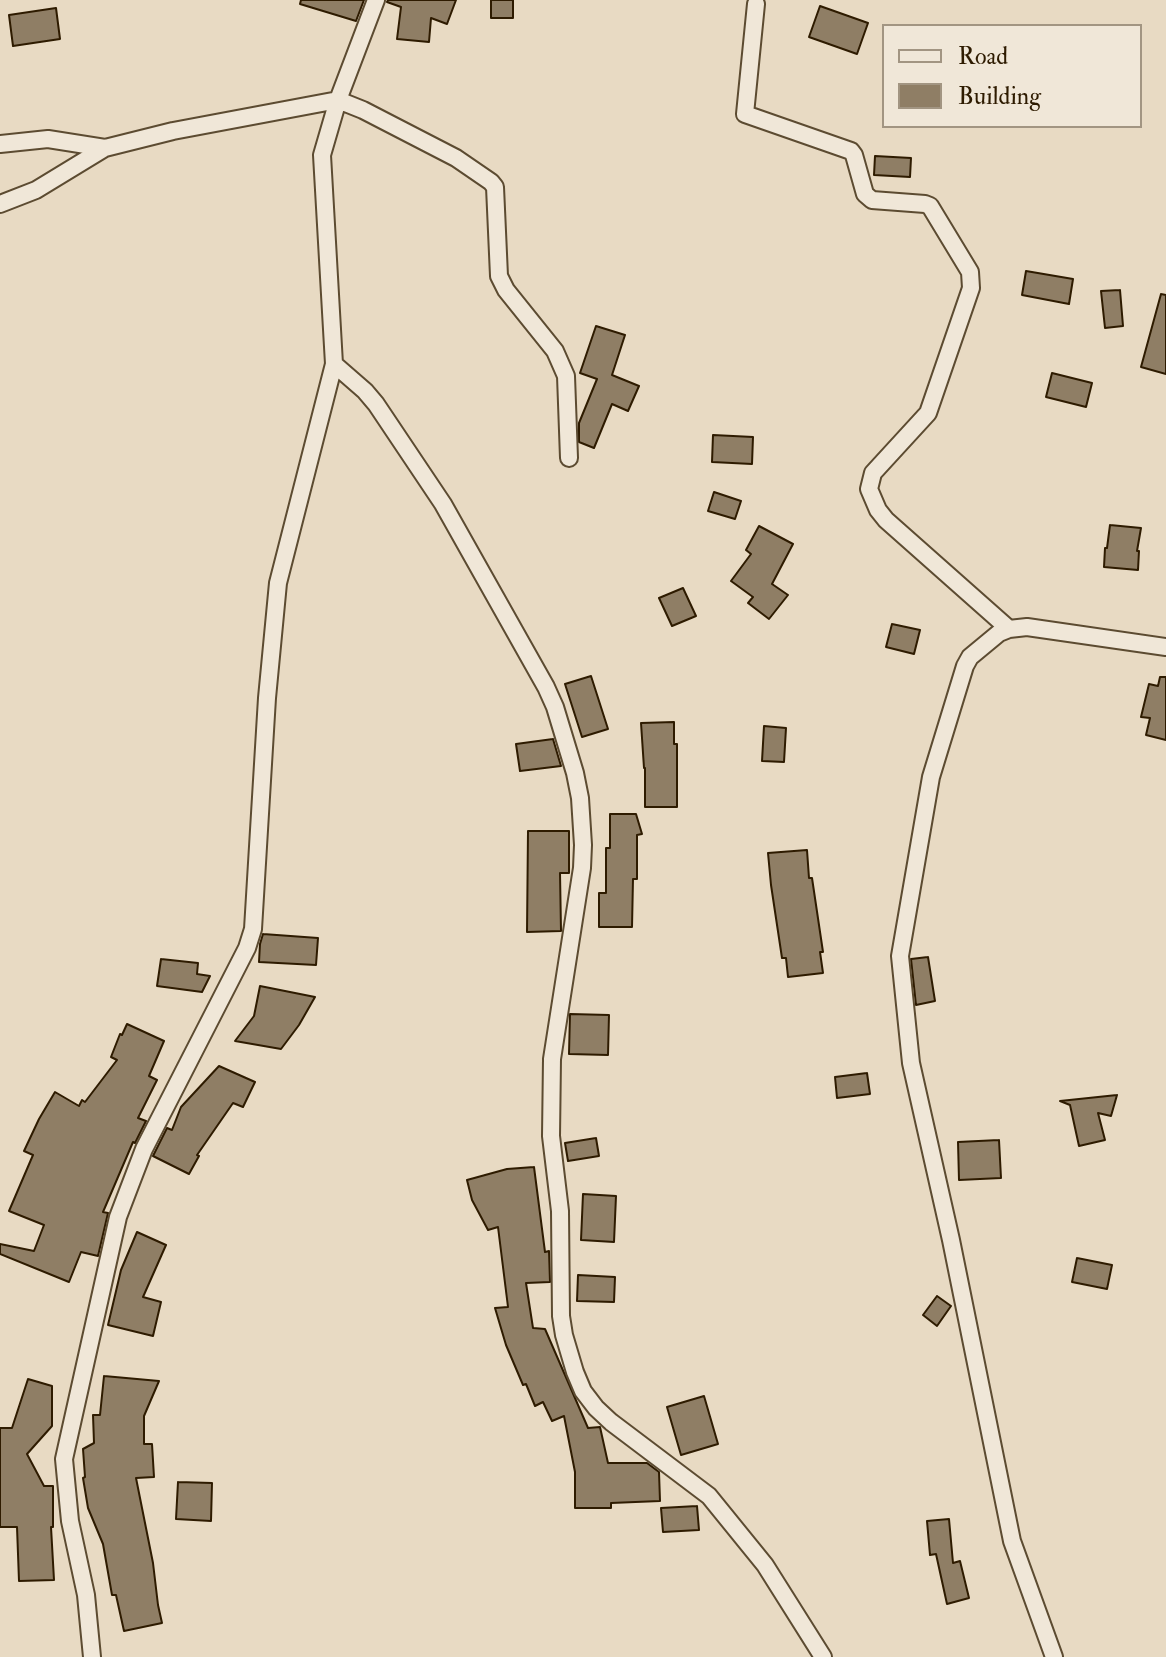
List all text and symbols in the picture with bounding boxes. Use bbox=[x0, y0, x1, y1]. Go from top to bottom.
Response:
legend bbox=[882, 24, 1142, 128]
text: Road bbox=[958, 41, 1008, 72]
text: Building bbox=[958, 81, 1041, 112]

